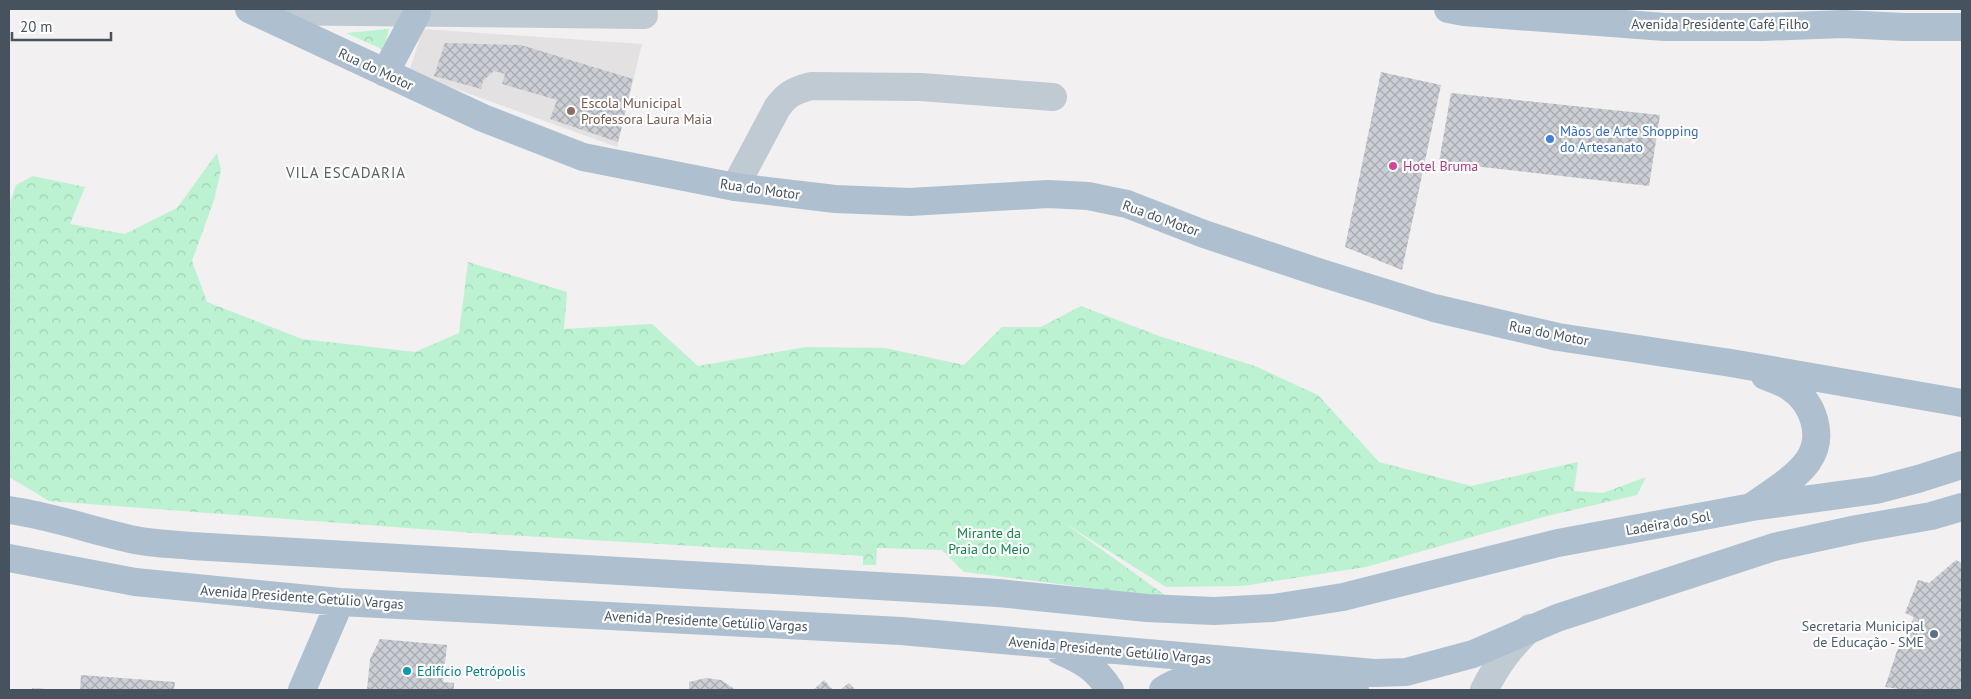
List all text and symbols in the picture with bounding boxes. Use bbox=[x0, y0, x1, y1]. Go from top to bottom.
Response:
scale bar bbox=[12, 10, 111, 42]
street label: Avenida Presidente Café Filho bbox=[1631, 15, 1809, 33]
text: 20 m bbox=[20, 17, 53, 36]
street label: Rua do Motor bbox=[336, 44, 417, 94]
place label: Escola Municipal Professora Laura Maia bbox=[581, 94, 712, 128]
marker: Escola Municipal Professora Laura Maia bbox=[565, 105, 577, 117]
place label: Mãos de Arte Shopping do Artesanato bbox=[1560, 122, 1699, 156]
marker: Mãos de Arte Shopping do Artesanato bbox=[1544, 133, 1556, 145]
place label: Hotel Bruma bbox=[1403, 157, 1478, 175]
marker: Hotel Bruma bbox=[1387, 160, 1399, 172]
district label: VILA ESCADARIA bbox=[285, 163, 406, 182]
street label: Rua do Motor bbox=[719, 174, 801, 204]
street label: Rua do Motor bbox=[1120, 196, 1202, 240]
street label: Rua do Motor bbox=[1508, 316, 1591, 350]
street label: Ladeira do Sol bbox=[1624, 507, 1712, 539]
park label: Mirante da Praia do Meio bbox=[948, 524, 1030, 558]
street label: Avenida Presidente Getúlio Vargas bbox=[200, 581, 404, 613]
street label: Avenida Presidente Getúlio Vargas bbox=[604, 607, 808, 635]
place label: Secretaria Municipal de Educação - SME bbox=[1802, 617, 1924, 651]
marker: Secretaria Municipal de Educação - SME bbox=[1928, 628, 1940, 640]
street label: Avenida Presidente Getúlio Vargas bbox=[1008, 632, 1212, 668]
place label: Edifício Petrópolis bbox=[417, 662, 526, 680]
marker: Edifício Petrópolis bbox=[401, 665, 413, 677]

